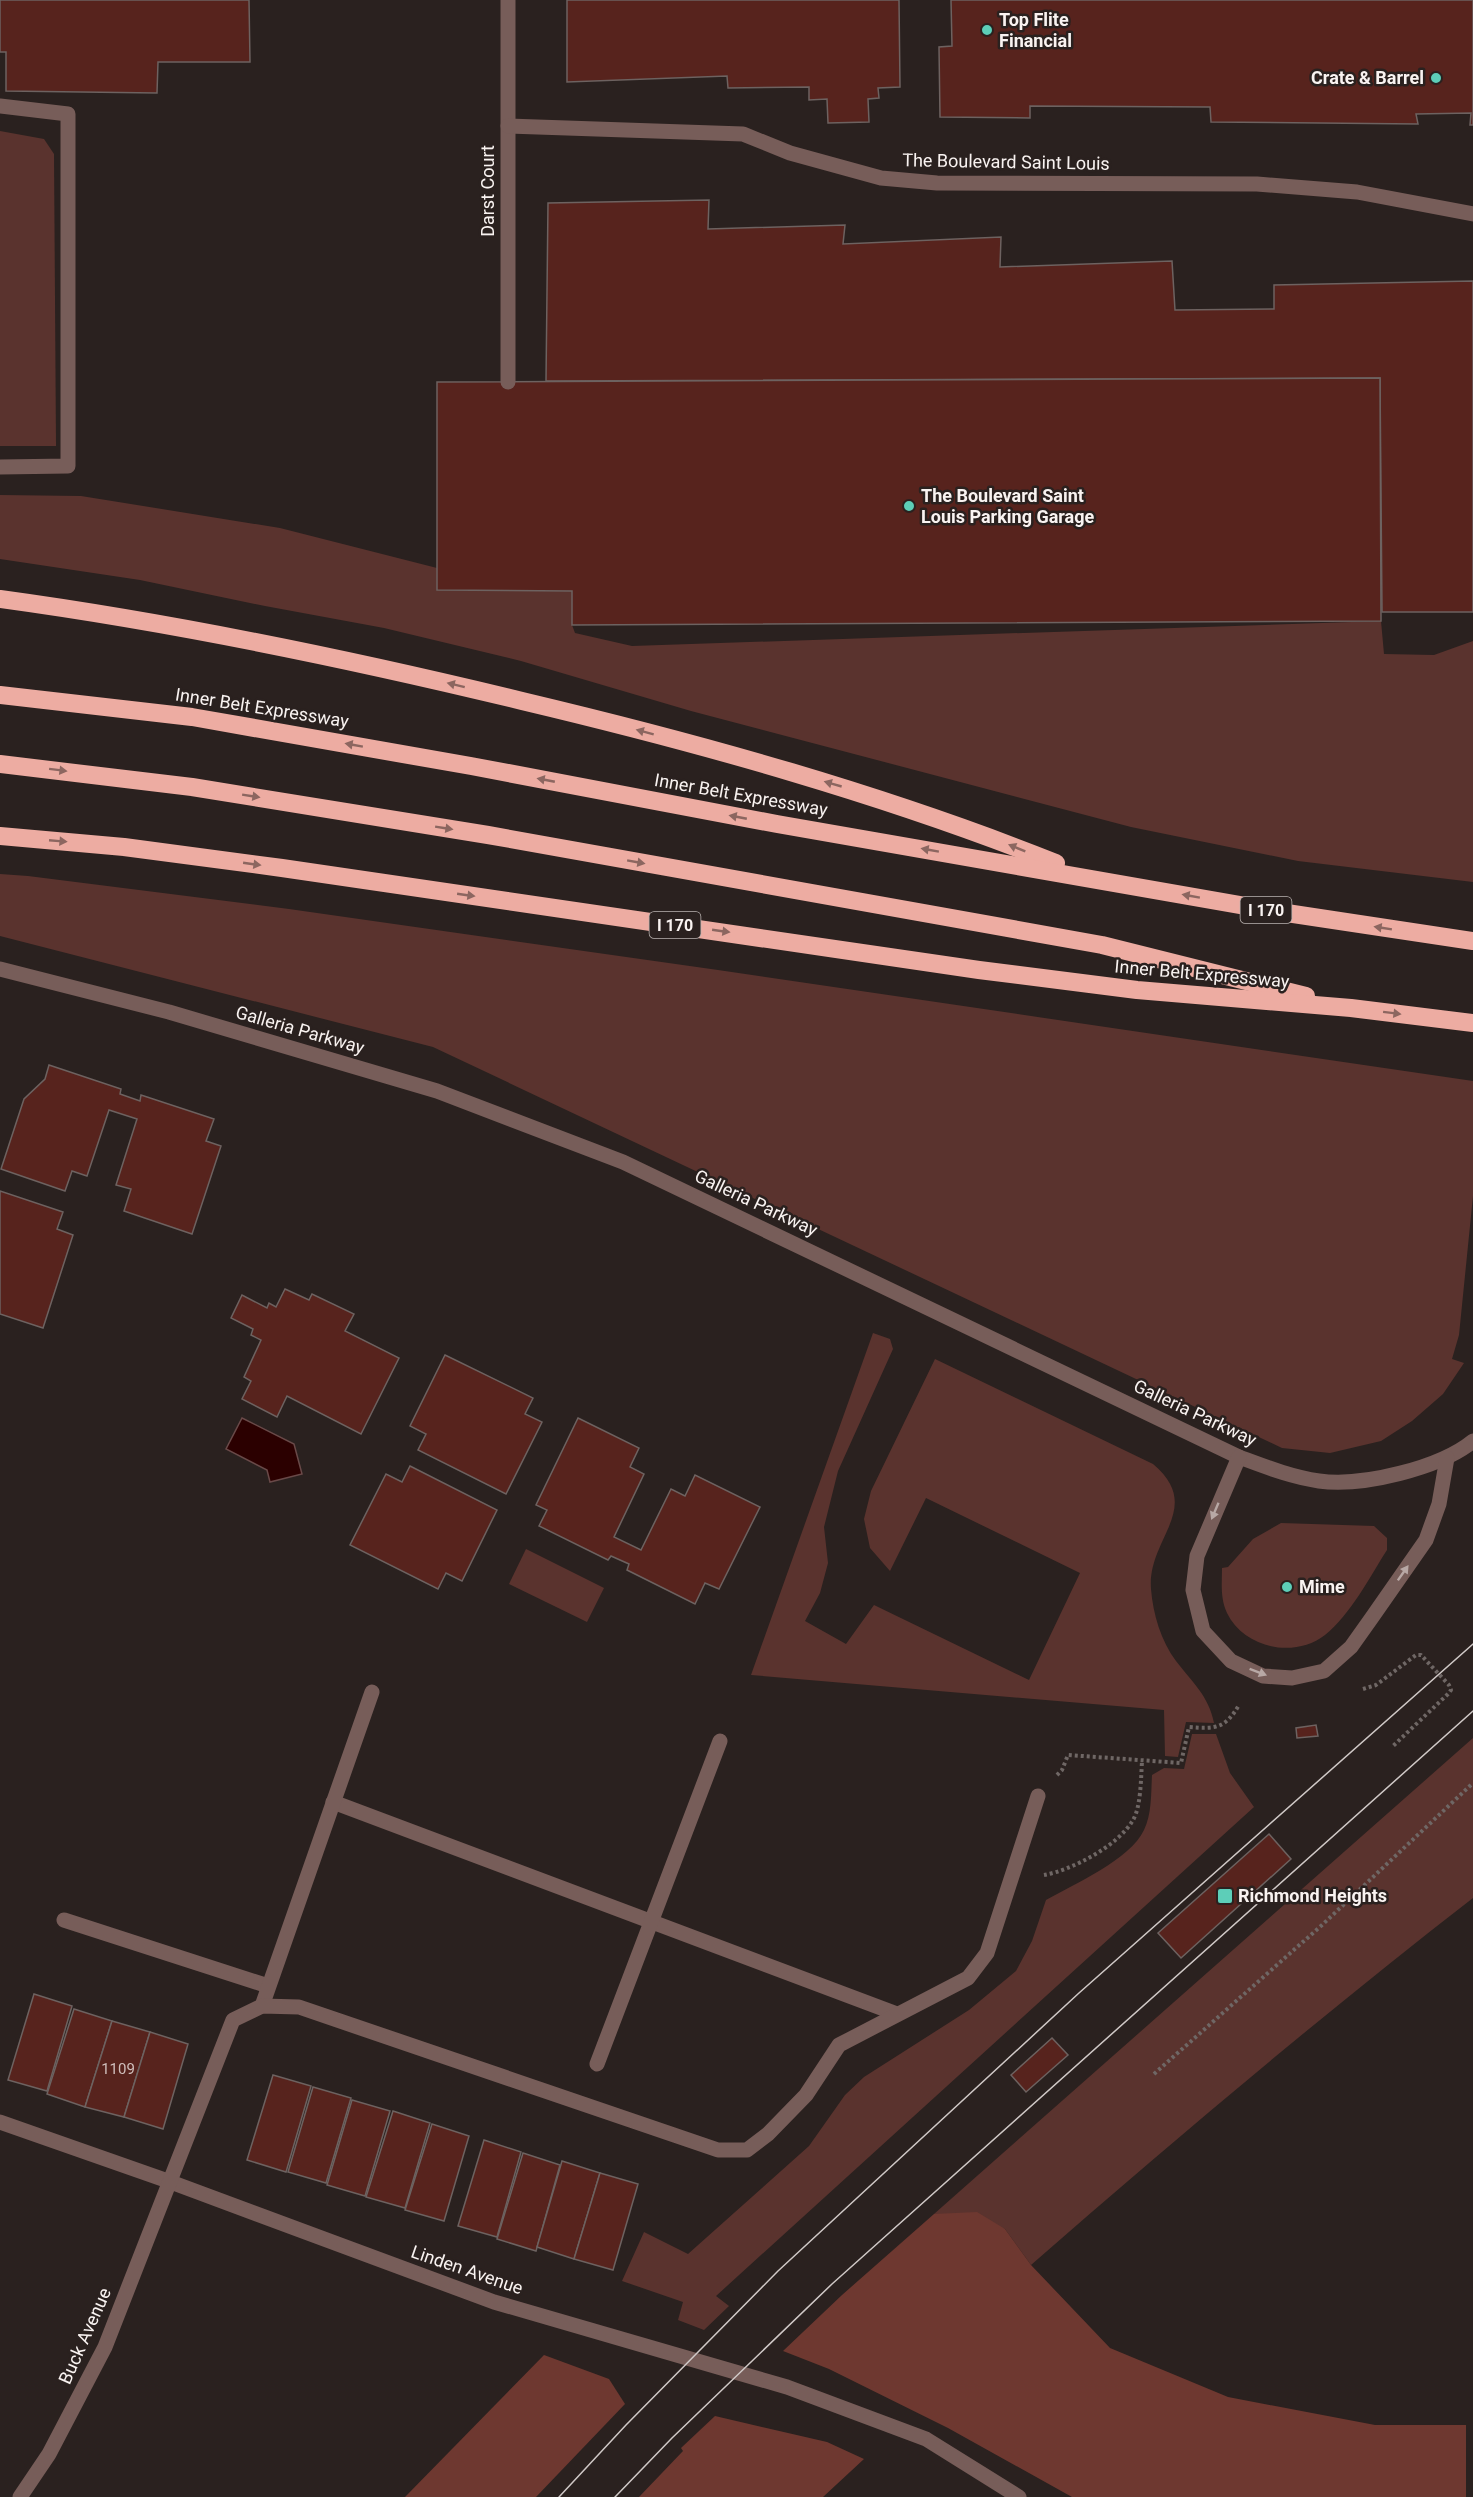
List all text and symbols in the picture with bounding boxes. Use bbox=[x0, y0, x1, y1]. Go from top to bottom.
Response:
place label: Top Flite Financial bbox=[999, 9, 1072, 51]
marker: Top Flite Financial bbox=[980, 23, 994, 37]
place label: Crate & Barrel bbox=[1311, 67, 1424, 88]
marker: Crate & Barrel bbox=[1429, 71, 1443, 85]
street label: Darst Court bbox=[477, 145, 498, 237]
street label: The Boulevard Saint Louis bbox=[902, 149, 1110, 174]
place label: The Boulevard Saint Louis Parking Garage bbox=[921, 485, 1095, 527]
marker: The Boulevard Saint Louis Parking Garage bbox=[902, 499, 916, 513]
one-way arrow bbox=[447, 679, 465, 689]
street label: Inner Belt Expressway bbox=[174, 683, 351, 732]
one-way arrow bbox=[636, 726, 654, 736]
one-way arrow bbox=[345, 740, 364, 749]
one-way arrow bbox=[49, 766, 68, 775]
street label: Inner Belt Expressway bbox=[653, 769, 830, 820]
one-way arrow bbox=[536, 775, 555, 784]
one-way arrow bbox=[824, 779, 842, 788]
one-way arrow bbox=[242, 792, 261, 801]
one-way arrow bbox=[728, 812, 747, 821]
one-way arrow bbox=[434, 823, 453, 832]
one-way arrow bbox=[49, 836, 68, 846]
one-way arrow bbox=[1008, 843, 1026, 852]
one-way arrow bbox=[920, 845, 939, 854]
one-way arrow bbox=[626, 858, 645, 867]
one-way arrow bbox=[242, 859, 261, 869]
one-way arrow bbox=[456, 891, 475, 900]
one-way arrow bbox=[1181, 891, 1200, 900]
road number: I 170 bbox=[1240, 897, 1292, 923]
road number: I 170 bbox=[650, 912, 700, 938]
one-way arrow bbox=[1374, 924, 1393, 933]
one-way arrow bbox=[712, 927, 731, 936]
street label: Inner Belt Expressway bbox=[1114, 955, 1291, 992]
street label: Galleria Parkway bbox=[233, 1001, 367, 1058]
one-way arrow bbox=[1382, 1009, 1401, 1018]
street label: Galleria Parkway bbox=[691, 1165, 821, 1240]
street label: Galleria Parkway bbox=[1130, 1375, 1260, 1450]
one-way arrow bbox=[1210, 1502, 1220, 1520]
one-way arrow bbox=[1397, 1565, 1409, 1581]
place label: Mime bbox=[1299, 1576, 1345, 1597]
marker: Mime bbox=[1280, 1580, 1294, 1594]
one-way arrow bbox=[1249, 1668, 1267, 1678]
place label: Richmond Heights bbox=[1238, 1885, 1387, 1906]
marker: Richmond Heights bbox=[1216, 1887, 1234, 1905]
house number: 1109 bbox=[101, 2060, 135, 2078]
street label: Linden Avenue bbox=[408, 2241, 526, 2298]
street label: Buck Avenue bbox=[54, 2284, 115, 2387]

